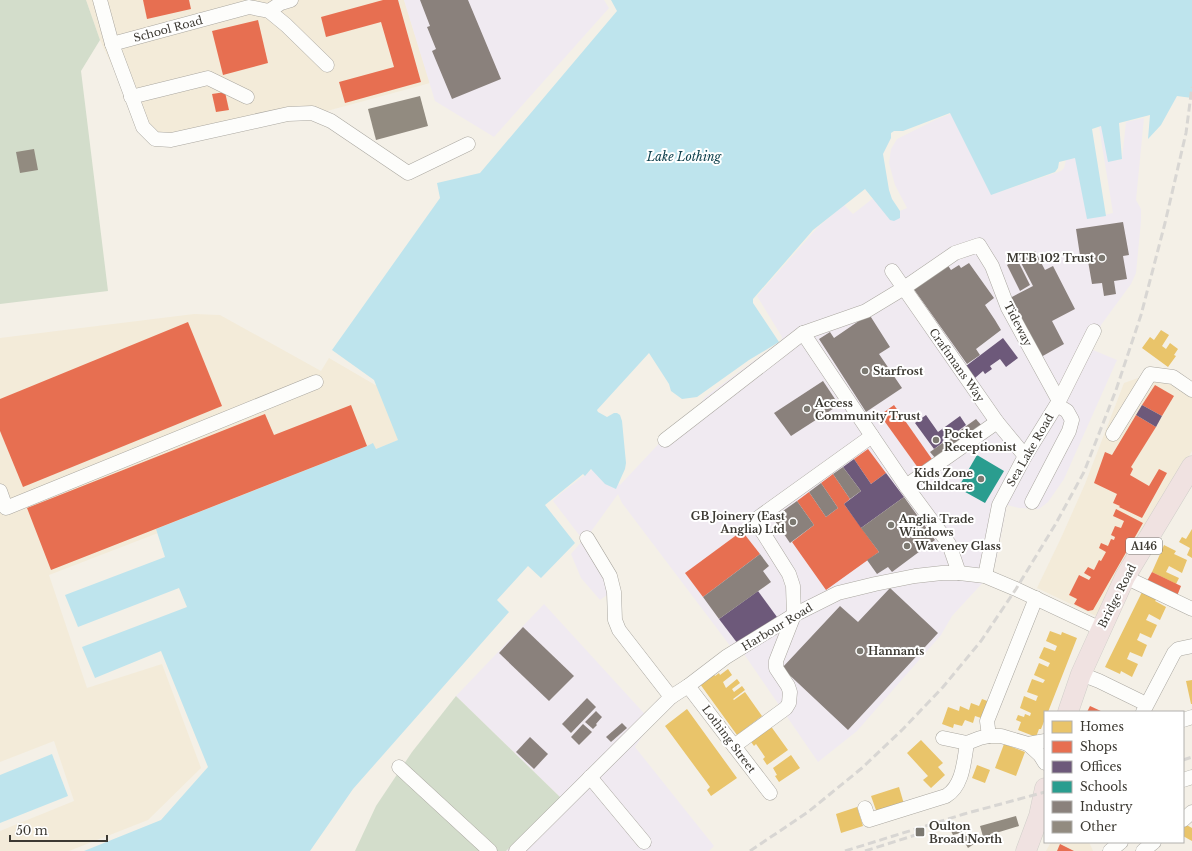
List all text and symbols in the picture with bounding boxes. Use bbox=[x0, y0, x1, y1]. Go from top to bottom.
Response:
street label: School Road bbox=[132, 13, 205, 45]
water label: Lake Lothing bbox=[646, 149, 723, 164]
place label: MTB 102 Trust bbox=[1006, 251, 1095, 265]
marker: MTB 102 Trust bbox=[1097, 253, 1107, 263]
street label: Tideway bbox=[1001, 299, 1035, 349]
street label: Craftmans Way bbox=[926, 325, 988, 405]
place label: Starfrost bbox=[873, 364, 924, 378]
marker: Starfrost bbox=[860, 366, 870, 376]
place label: Access Community Trust bbox=[814, 396, 921, 423]
marker: Access Community Trust bbox=[802, 404, 812, 414]
street label: Sea Lake Road bbox=[1004, 411, 1057, 489]
place label: Pocket Receptionist bbox=[944, 427, 1017, 454]
marker: Pocket Receptionist bbox=[931, 435, 941, 445]
place label: Kids Zone Childcare bbox=[914, 466, 974, 493]
marker: Kids Zone Childcare bbox=[976, 474, 986, 484]
place label: GB Joinery (East Anglia) Ltd bbox=[691, 509, 786, 536]
place label: Anglia Trade Windows bbox=[898, 512, 975, 539]
marker: GB Joinery (East Anglia) Ltd bbox=[788, 517, 798, 527]
marker: Anglia Trade Windows bbox=[886, 520, 896, 530]
road number: A146 bbox=[1126, 538, 1162, 554]
place label: Waveney Glass bbox=[914, 539, 1001, 553]
marker: Waveney Glass bbox=[902, 541, 912, 551]
street label: Bridge Road bbox=[1095, 561, 1139, 630]
street label: Harbour Road bbox=[739, 600, 816, 654]
place label: Hannants bbox=[868, 644, 924, 658]
marker: Hannants bbox=[855, 646, 865, 656]
street label: Lothing Street bbox=[699, 702, 759, 776]
legend bbox=[1044, 711, 1184, 843]
text: Homes bbox=[1080, 719, 1124, 734]
text: Shops bbox=[1080, 739, 1117, 754]
text: Offices bbox=[1080, 759, 1122, 774]
text: Schools bbox=[1080, 779, 1127, 794]
text: Industry bbox=[1080, 799, 1133, 814]
scale bar bbox=[10, 817, 107, 843]
place label: Oulton Broad North bbox=[929, 819, 1002, 846]
text: Other bbox=[1080, 819, 1117, 834]
text: 50 m bbox=[16, 823, 48, 838]
marker: Oulton Broad North bbox=[914, 826, 926, 838]

